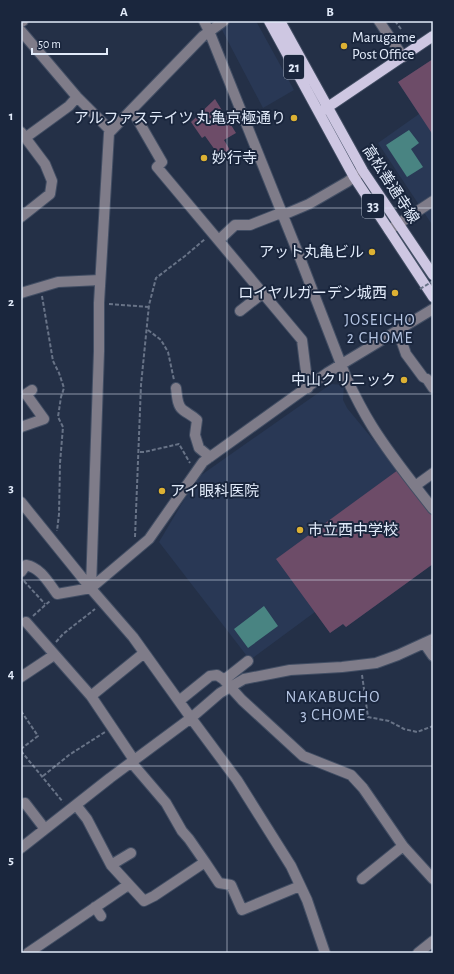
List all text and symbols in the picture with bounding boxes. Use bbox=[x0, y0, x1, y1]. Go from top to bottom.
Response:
text: A bbox=[120, 6, 128, 19]
text: B bbox=[326, 6, 334, 19]
scale bar bbox=[32, 30, 107, 56]
place label: Marugame Post Office bbox=[352, 30, 416, 62]
text: 50 m bbox=[38, 38, 61, 50]
marker: Marugame Post Office bbox=[339, 41, 349, 51]
road number: 21 bbox=[284, 55, 304, 79]
text: 1 bbox=[9, 110, 13, 123]
place label: アルファステイツ 丸亀京極通り bbox=[74, 110, 286, 126]
marker: アルファステイツ 丸亀京極通り bbox=[289, 113, 299, 123]
street label: 高松善通寺線 bbox=[360, 142, 422, 226]
place label: 妙行寺 bbox=[212, 150, 257, 166]
marker: 妙行寺 bbox=[199, 153, 209, 163]
road number: 33 bbox=[362, 194, 384, 218]
place label: アット丸亀ビル bbox=[259, 244, 364, 260]
marker: アット丸亀ビル bbox=[367, 247, 377, 257]
place label: ロイヤルガーデン城西 bbox=[238, 285, 387, 301]
marker: ロイヤルガーデン城西 bbox=[390, 288, 400, 298]
text: 2 bbox=[8, 296, 14, 309]
district label: JOSEICHO 2 CHOME bbox=[344, 312, 416, 346]
place label: 中山クリニック bbox=[291, 372, 396, 388]
marker: 中山クリニック bbox=[399, 375, 409, 385]
text: 3 bbox=[8, 482, 14, 495]
place label: アイ眼科医院 bbox=[170, 483, 259, 499]
marker: アイ眼科医院 bbox=[157, 486, 167, 496]
place label: 市立西中学校 bbox=[308, 522, 398, 538]
marker: 市立西中学校 bbox=[295, 525, 305, 535]
text: 4 bbox=[8, 668, 15, 681]
district label: NAKABUCHO 3 CHOME bbox=[286, 689, 380, 723]
text: 5 bbox=[8, 854, 14, 867]

